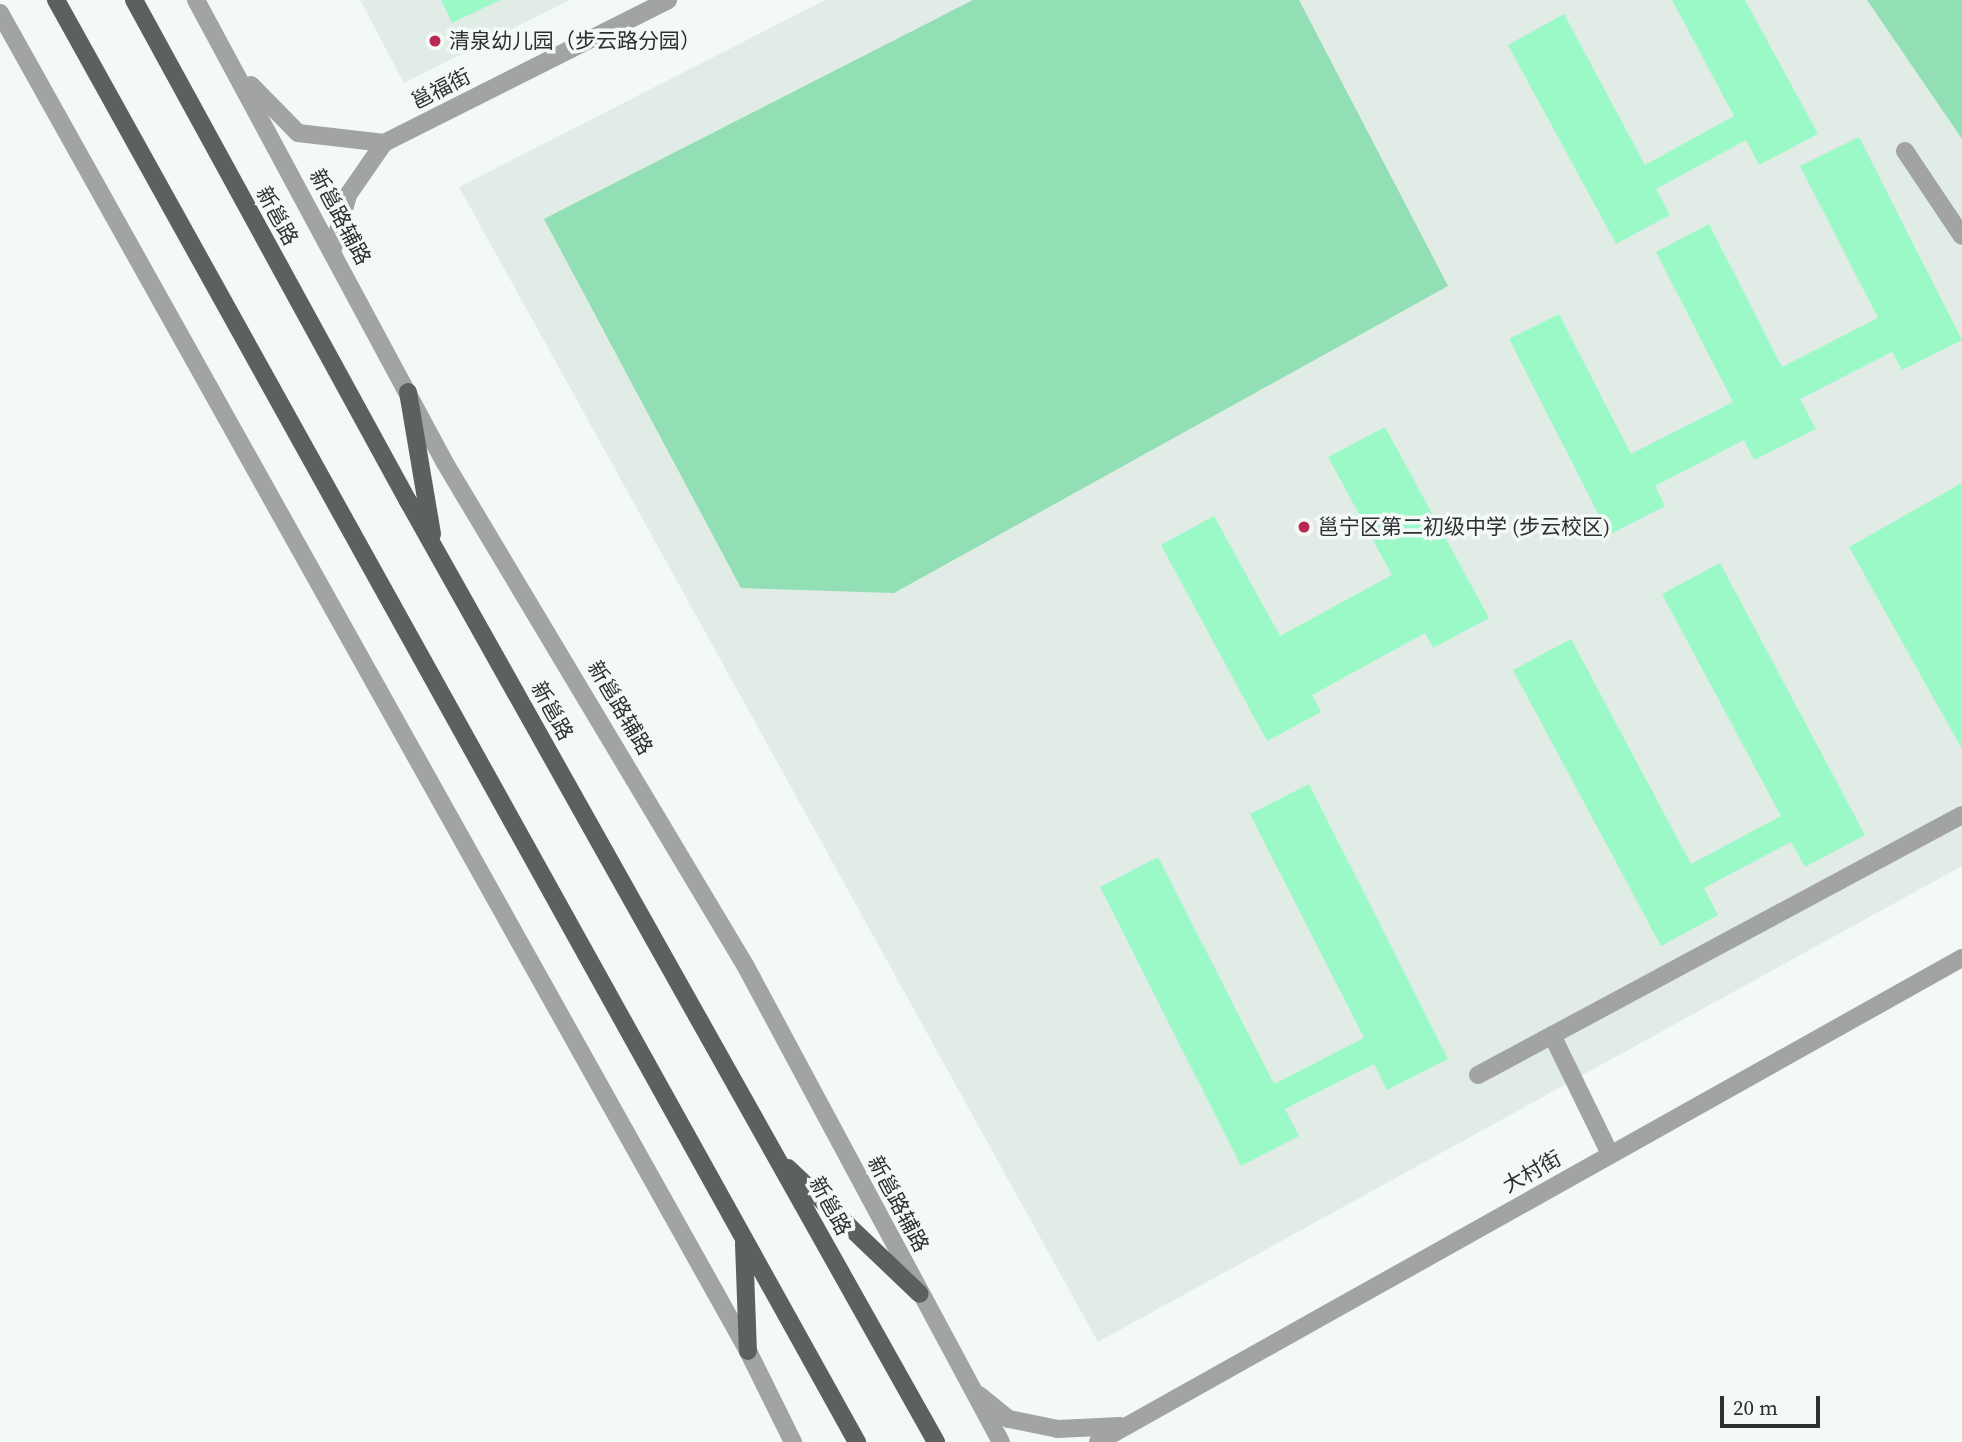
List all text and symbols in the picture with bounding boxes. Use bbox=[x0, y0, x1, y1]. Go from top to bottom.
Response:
place label: 清泉幼儿园（步云路分园） bbox=[449, 28, 701, 54]
marker: 清泉幼儿园（步云路分园） bbox=[427, 33, 443, 49]
street label: 邕福街 bbox=[407, 63, 475, 115]
street label: 新邕路辅路 bbox=[304, 165, 376, 269]
street label: 新邕路 bbox=[251, 182, 303, 250]
place label: 邕宁区第二初级中学 (步云校区) bbox=[1318, 514, 1610, 540]
marker: 邕宁区第二初级中学 (步云校区) bbox=[1296, 519, 1312, 535]
street label: 新邕路辅路 bbox=[582, 657, 658, 759]
street label: 新邕路 bbox=[526, 677, 578, 745]
street label: 大村街 bbox=[1498, 1146, 1566, 1198]
street label: 新邕路辅路 bbox=[862, 1152, 934, 1256]
street label: 新邕路 bbox=[804, 1172, 856, 1240]
scale bar bbox=[1724, 1382, 1824, 1426]
text: 20 m bbox=[1733, 1393, 1778, 1422]

